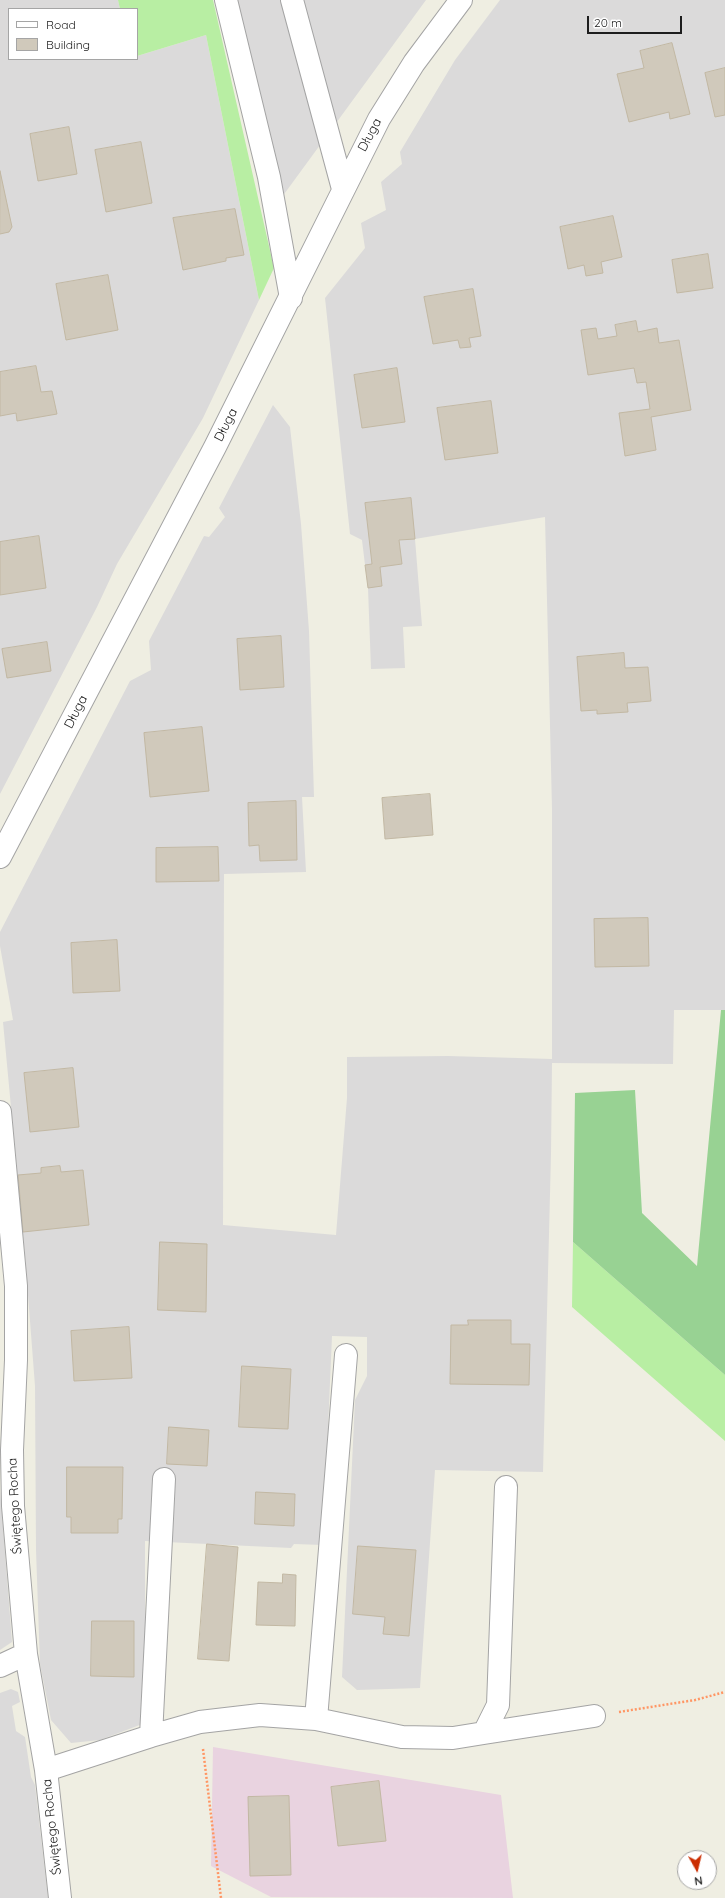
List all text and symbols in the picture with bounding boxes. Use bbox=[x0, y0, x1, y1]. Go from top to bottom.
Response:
legend bbox=[8, 8, 138, 60]
scale bar bbox=[589, 8, 684, 34]
text: 20 m bbox=[594, 15, 622, 30]
text: Road bbox=[46, 17, 76, 32]
text: Building bbox=[46, 37, 90, 52]
street label: Długa bbox=[355, 116, 385, 154]
street label: Długa bbox=[211, 406, 241, 444]
street label: Długa bbox=[61, 693, 91, 731]
street label: Świętego Rocha bbox=[5, 1457, 25, 1555]
street label: Świętego Rocha bbox=[39, 1778, 65, 1876]
north arrow bbox=[677, 1850, 717, 1890]
text: N bbox=[694, 1873, 704, 1888]

